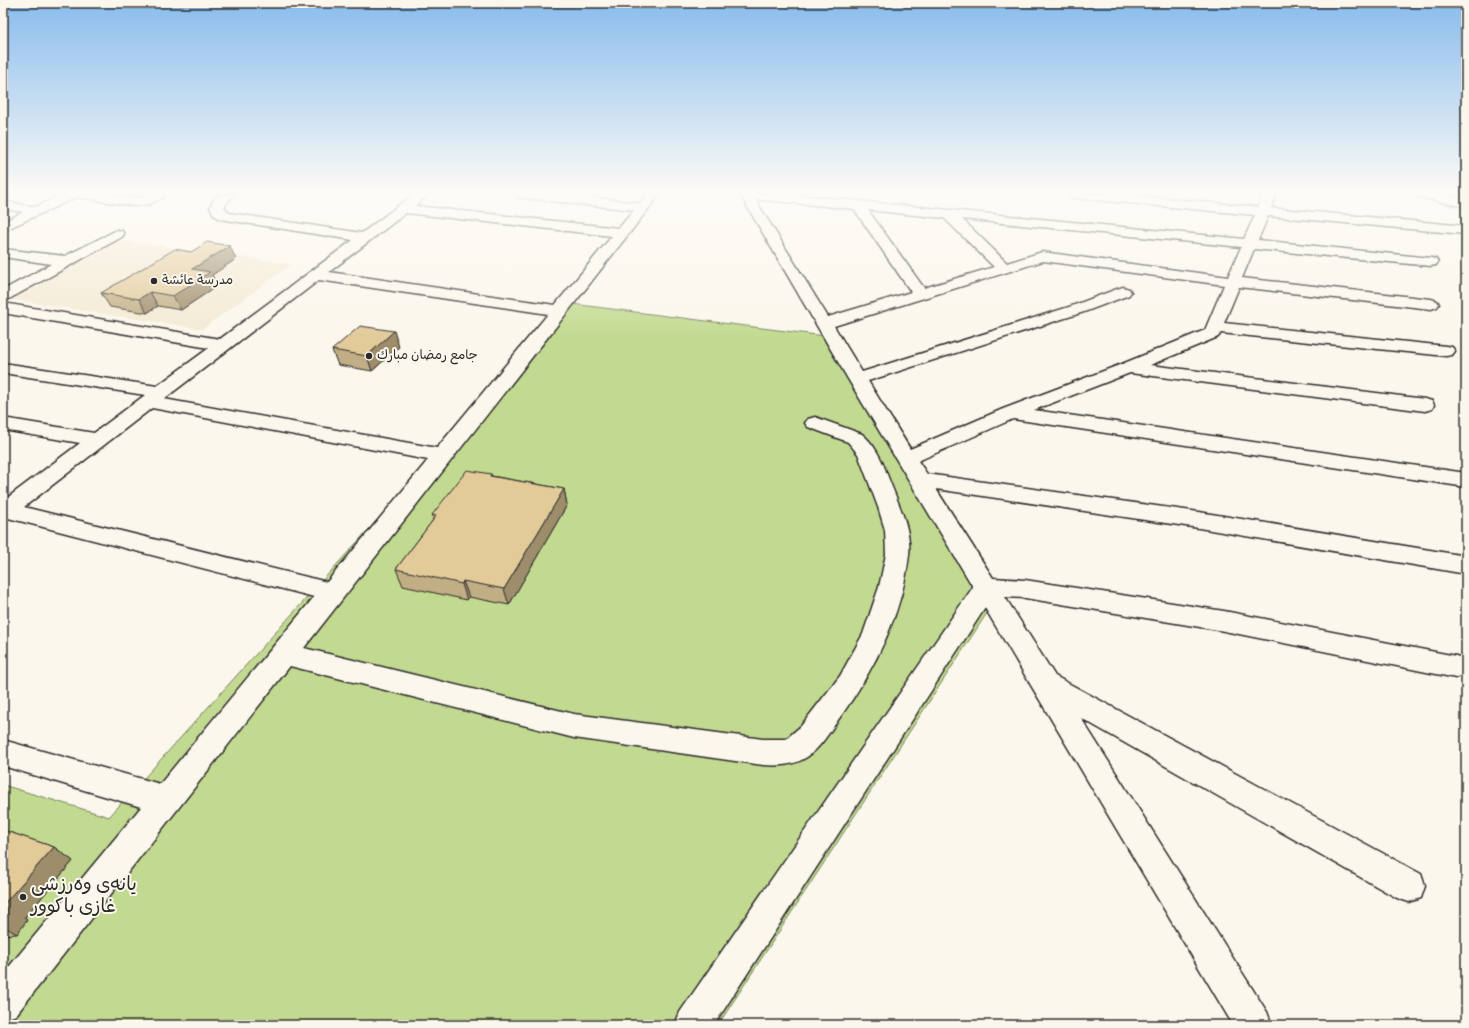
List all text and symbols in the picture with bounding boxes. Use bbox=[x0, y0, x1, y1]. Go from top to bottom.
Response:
place label: مدرسة عائشة bbox=[162, 272, 233, 291]
marker: مدرسة عائشة bbox=[149, 276, 159, 286]
place label: جامع رمضان مبارك bbox=[377, 347, 478, 366]
marker: جامع رمضان مبارك bbox=[364, 351, 374, 361]
place label: یانەی وەرزشی غازی باکوور bbox=[29, 873, 137, 922]
marker: یانەی وەرزشی غازی باکوور bbox=[18, 892, 28, 902]

